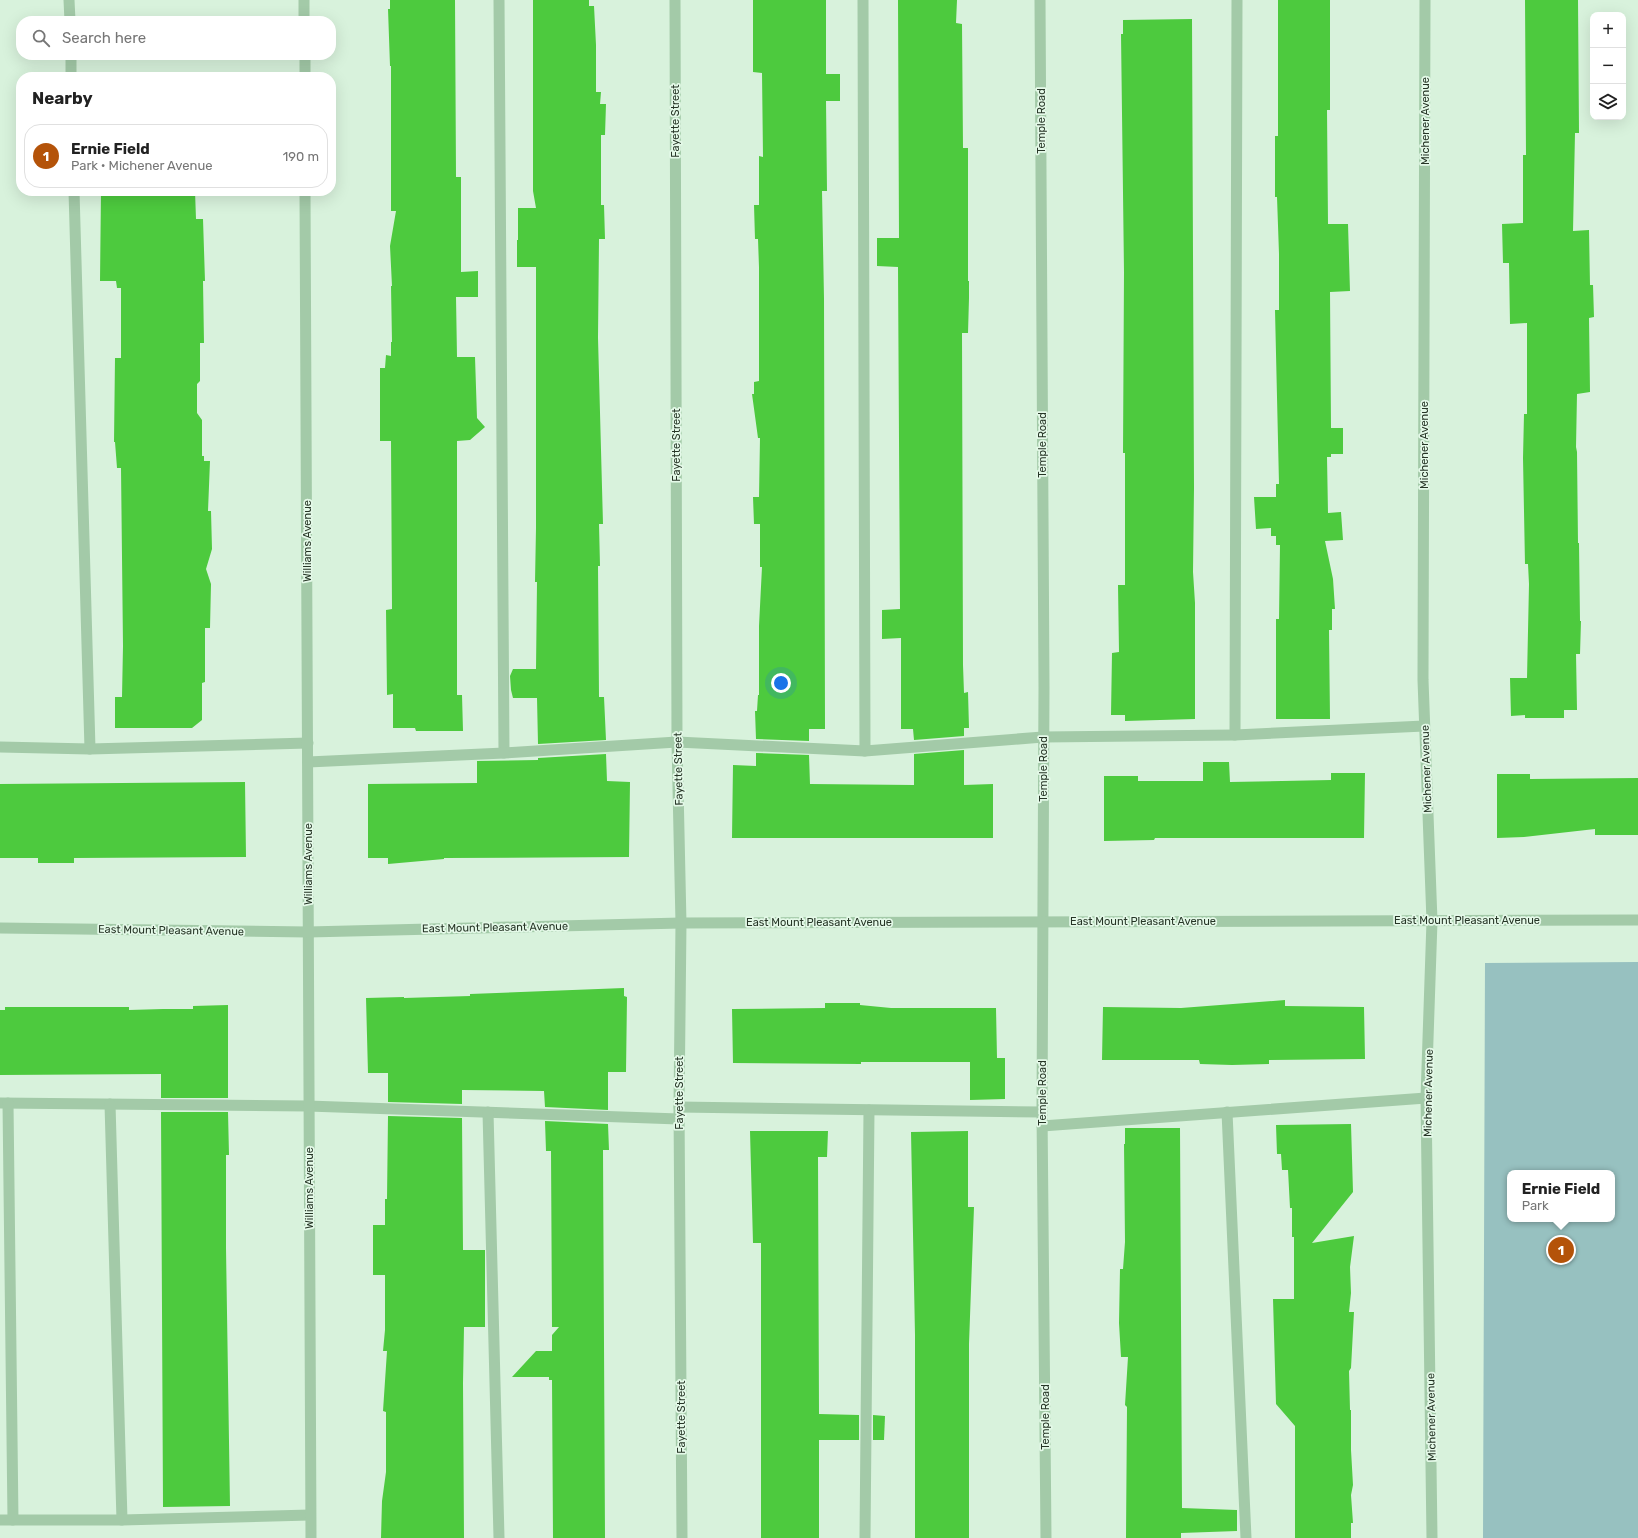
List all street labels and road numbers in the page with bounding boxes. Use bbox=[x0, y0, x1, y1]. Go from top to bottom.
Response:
street label: Michener Avenue bbox=[1419, 77, 1432, 165]
street label: Fayette Street bbox=[669, 84, 682, 158]
street label: Temple Road bbox=[1035, 88, 1048, 154]
street label: Michener Avenue bbox=[1418, 401, 1431, 489]
street label: Fayette Street bbox=[670, 408, 683, 482]
street label: Temple Road bbox=[1036, 412, 1049, 478]
street label: Williams Avenue bbox=[301, 500, 314, 582]
street label: Michener Avenue bbox=[1418, 725, 1435, 813]
street label: Fayette Street bbox=[671, 732, 686, 806]
street label: Temple Road bbox=[1037, 736, 1050, 802]
street label: Williams Avenue bbox=[302, 823, 315, 905]
street label: East Mount Pleasant Avenue bbox=[1394, 914, 1540, 927]
street label: East Mount Pleasant Avenue bbox=[1070, 915, 1216, 928]
street label: East Mount Pleasant Avenue bbox=[746, 916, 892, 929]
street label: East Mount Pleasant Avenue bbox=[422, 920, 568, 935]
street label: East Mount Pleasant Avenue bbox=[98, 923, 244, 938]
street label: Michener Avenue bbox=[1421, 1049, 1436, 1137]
street label: Fayette Street bbox=[673, 1056, 686, 1130]
street label: Temple Road bbox=[1036, 1060, 1049, 1126]
street label: Williams Avenue bbox=[303, 1147, 316, 1229]
street label: Michener Avenue bbox=[1424, 1373, 1439, 1461]
street label: Fayette Street bbox=[675, 1380, 688, 1454]
street label: Temple Road bbox=[1039, 1384, 1052, 1450]

